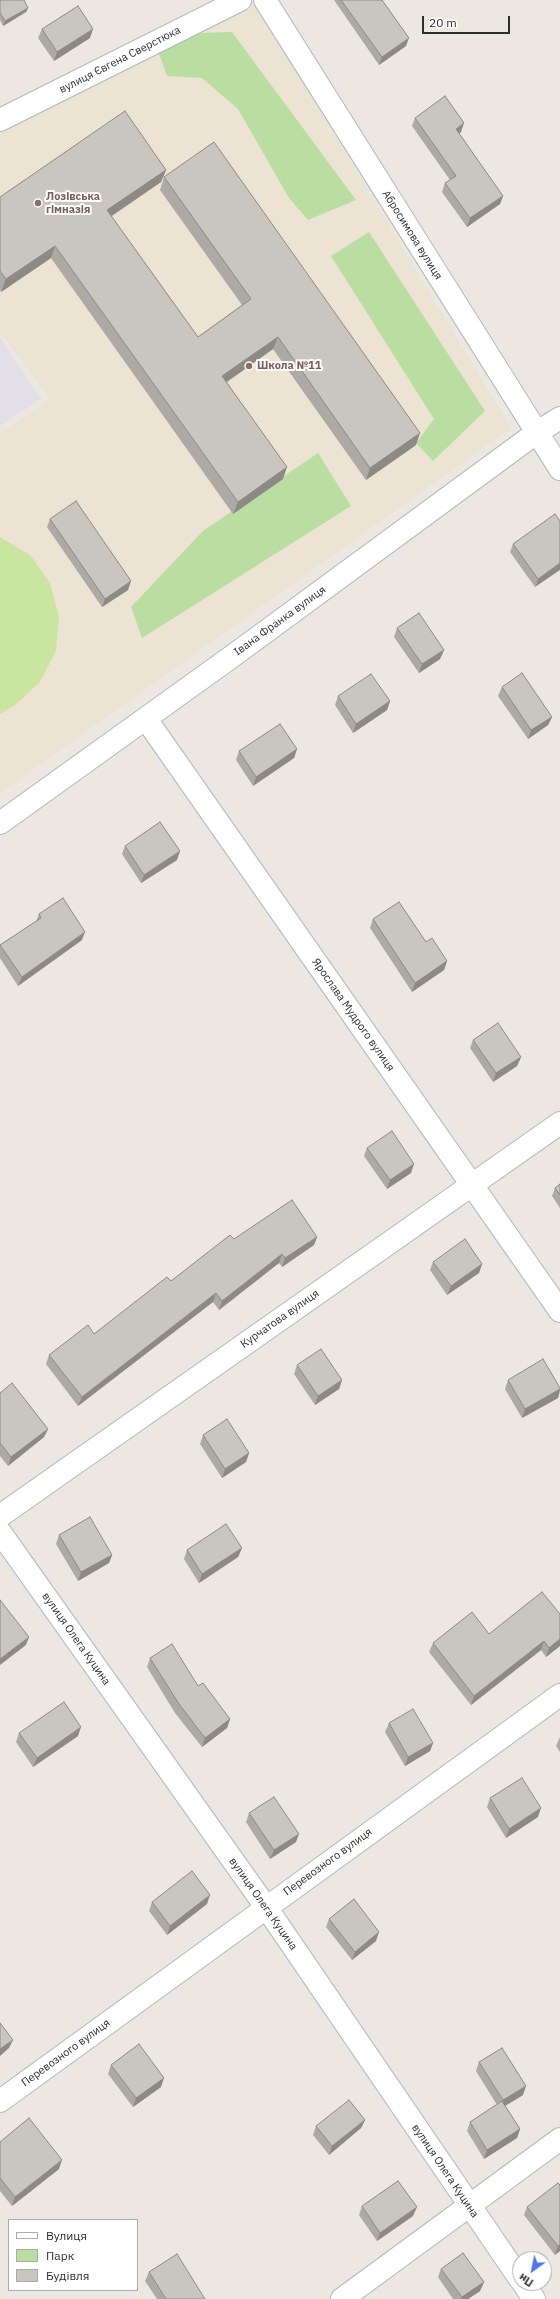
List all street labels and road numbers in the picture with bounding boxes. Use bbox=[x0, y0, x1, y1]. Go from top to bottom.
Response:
street label: вулиця Євгена Сверстюка bbox=[57, 24, 183, 96]
street label: Абросимова вулиця bbox=[379, 188, 445, 282]
street label: Івана Франка вулиця bbox=[232, 583, 328, 659]
street label: Ярослава Мудрого вулиця bbox=[309, 956, 397, 1074]
street label: Курчатова вулиця bbox=[238, 1287, 322, 1351]
street label: вулиця Олега Куцина bbox=[39, 1590, 113, 1688]
street label: Перевозного вулиця bbox=[281, 1825, 375, 1899]
street label: вулиця Олега Куцина bbox=[226, 1855, 300, 1953]
street label: Перевозного вулиця bbox=[19, 2016, 113, 2090]
street label: вулиця Олега Куцина bbox=[409, 2122, 481, 2220]

